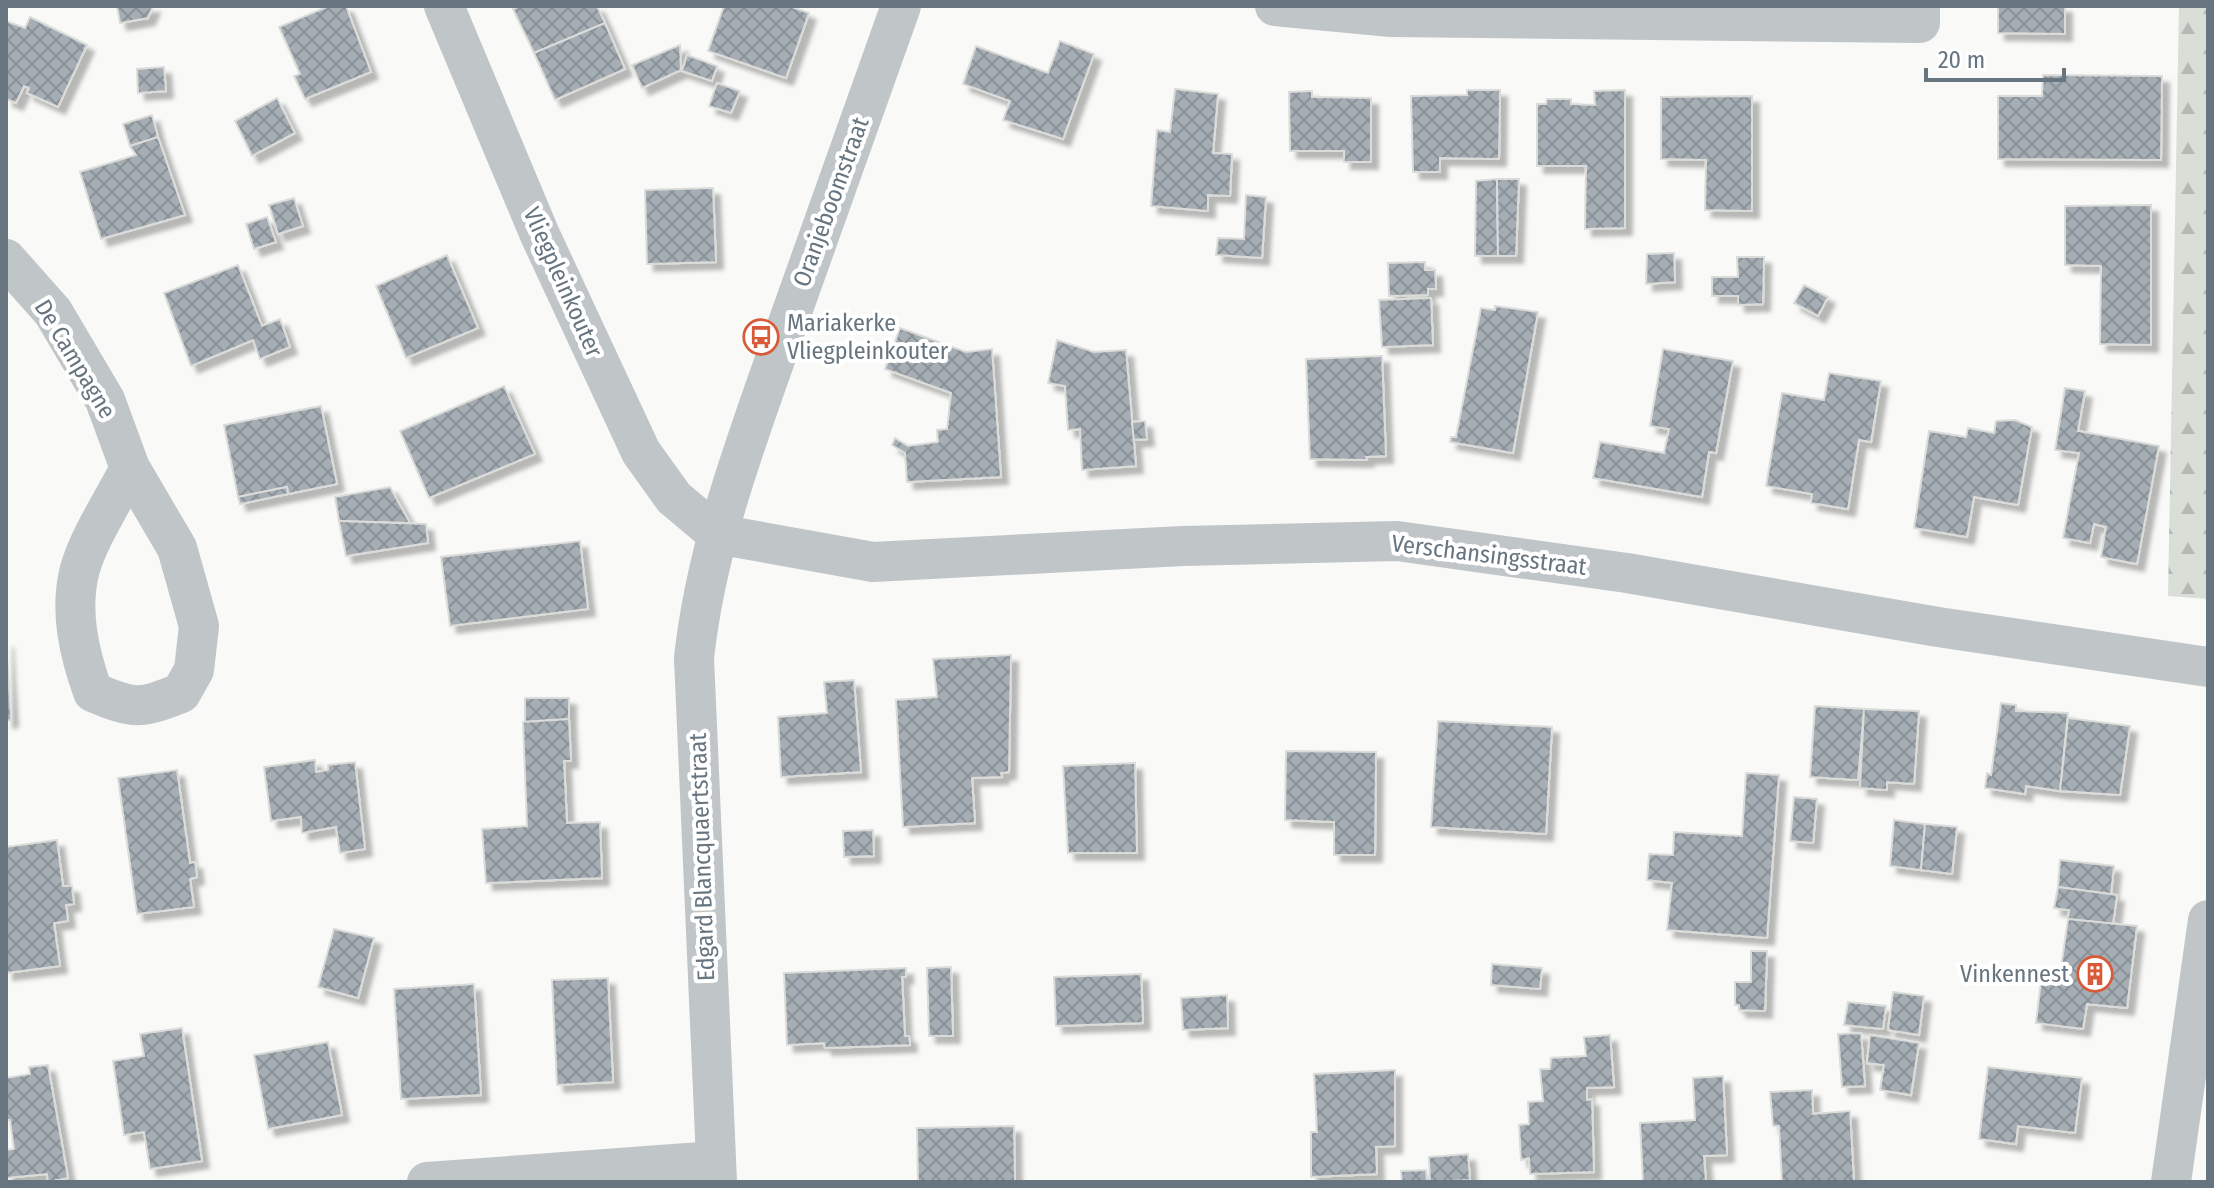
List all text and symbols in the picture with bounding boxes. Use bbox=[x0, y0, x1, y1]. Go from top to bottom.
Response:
scale bar bbox=[1926, 32, 2064, 82]
text: 20 m bbox=[1938, 46, 1985, 74]
street label: Oranjeboomstraat bbox=[787, 113, 875, 291]
street label: Vliegpleinkouter bbox=[517, 203, 609, 362]
street label: De Campagne bbox=[29, 295, 121, 423]
place label: Mariakerke Vliegpleinkouter bbox=[787, 309, 949, 365]
bus stop icon: Mariakerke Vliegpleinkouter bbox=[742, 318, 780, 356]
street label: Verschansingsstraat bbox=[1390, 529, 1588, 581]
street label: Edgard Blancquaertstraat bbox=[684, 732, 720, 982]
building icon: Vinkennest bbox=[2076, 955, 2114, 993]
place label: Vinkennest bbox=[1960, 960, 2069, 988]

